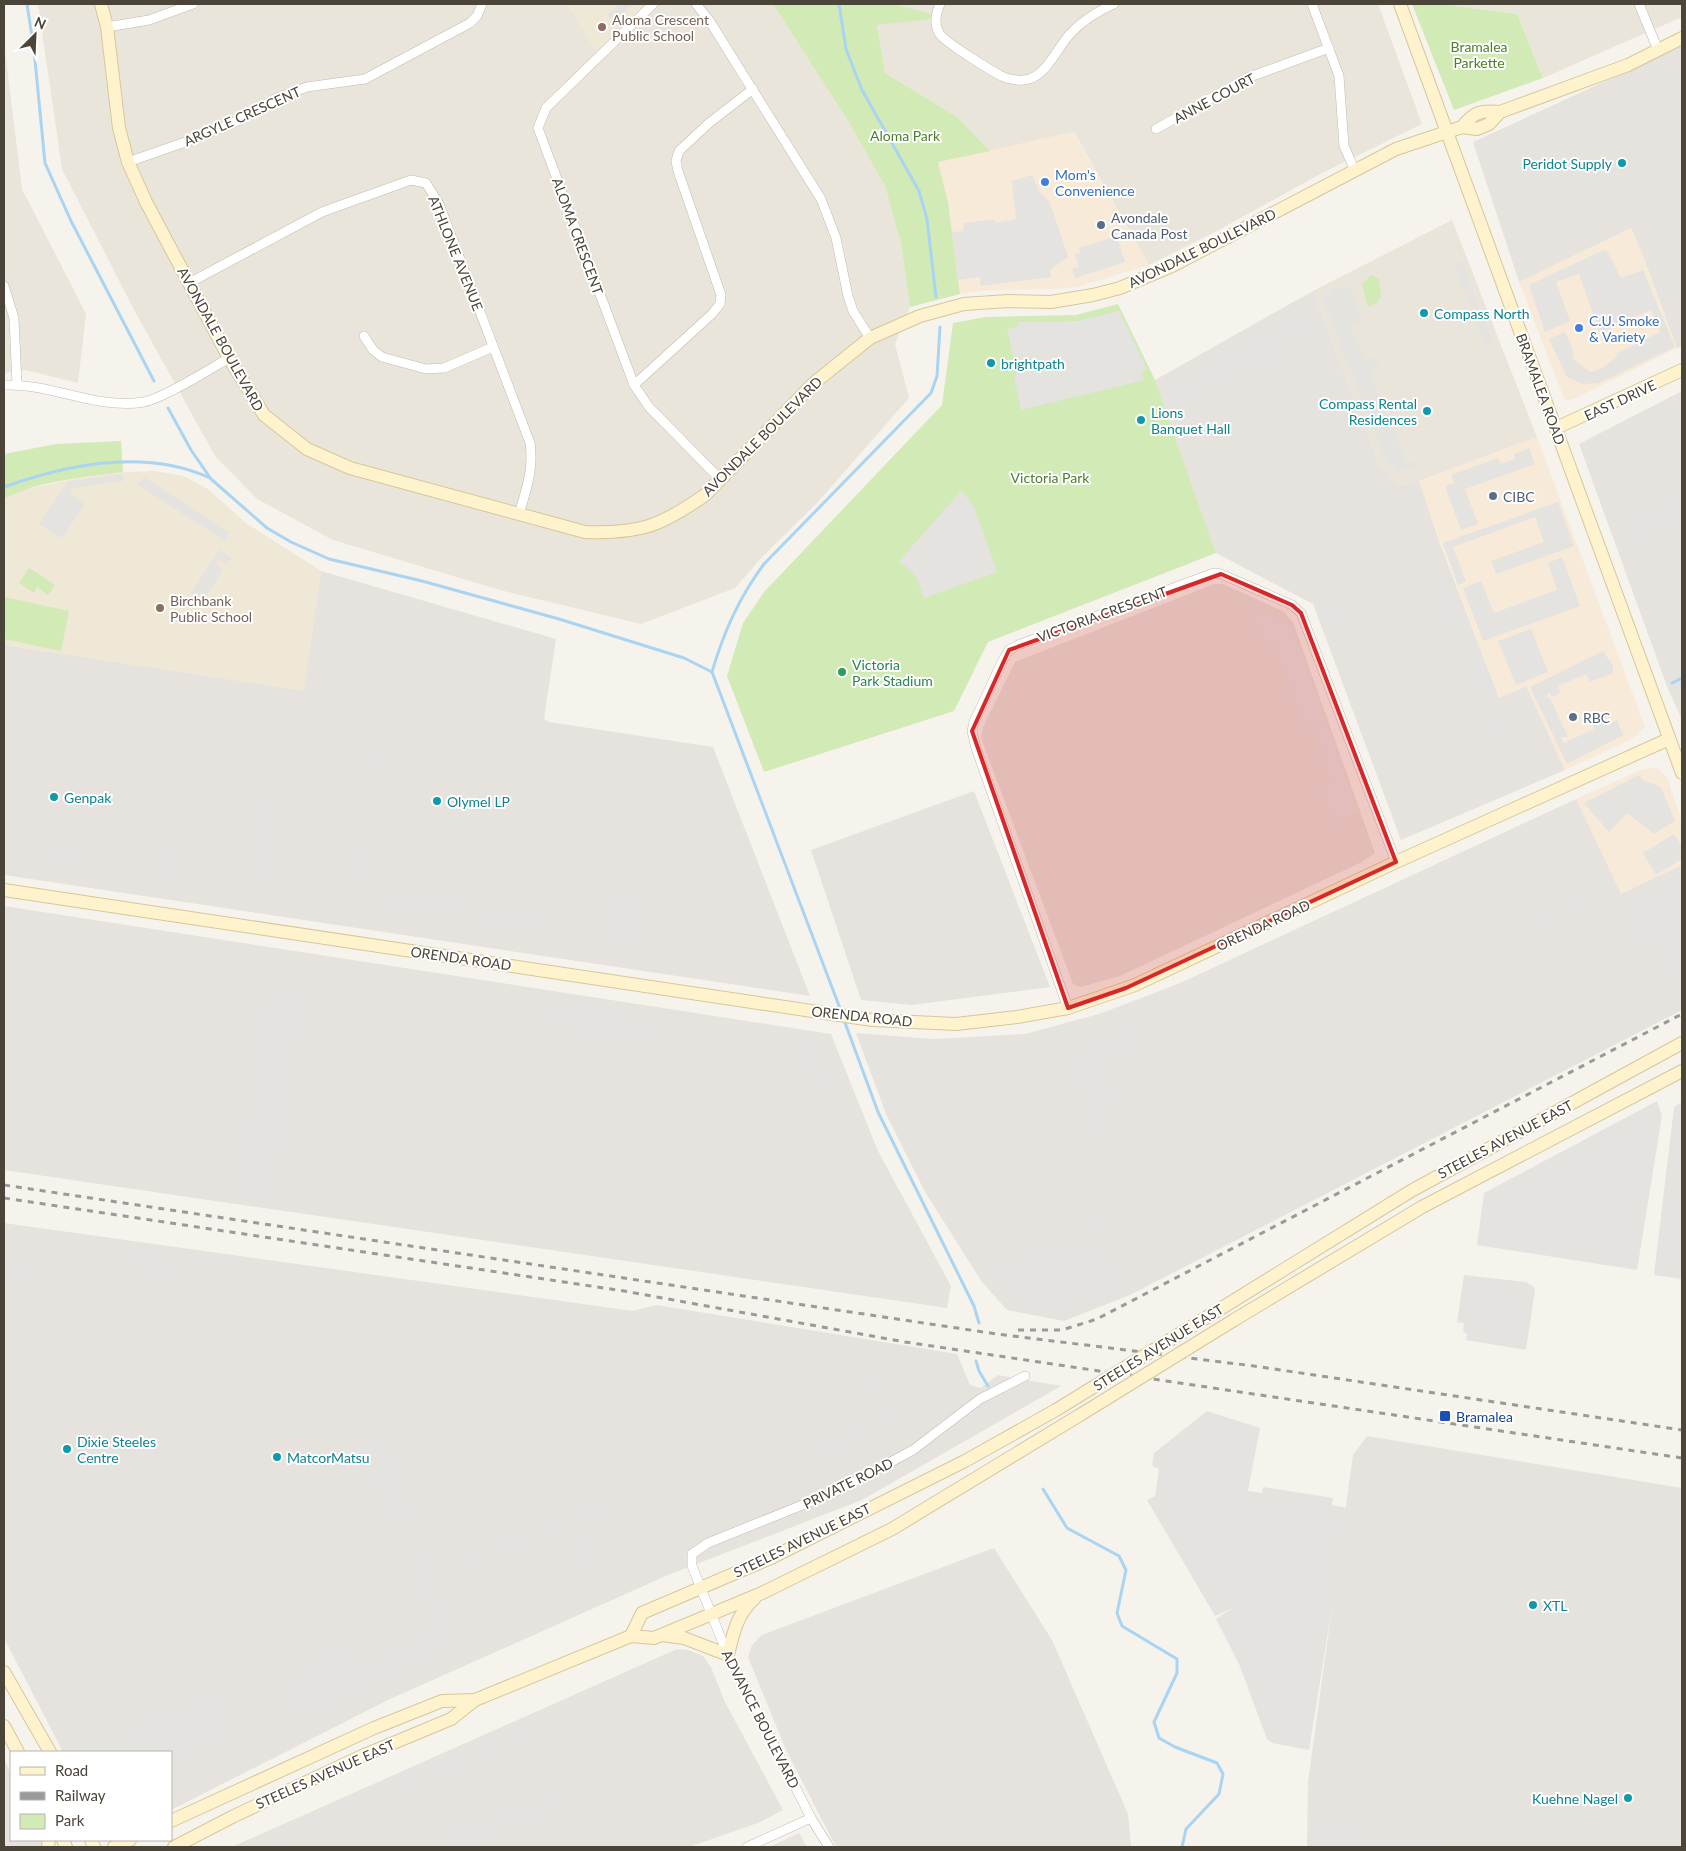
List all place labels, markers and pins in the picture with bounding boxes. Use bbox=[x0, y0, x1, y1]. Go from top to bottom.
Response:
place label: Aloma Crescent Public School bbox=[612, 11, 709, 44]
marker: Aloma Crescent Public School bbox=[596, 21, 608, 33]
place label: Peridot Supply bbox=[1522, 155, 1613, 172]
marker: Peridot Supply bbox=[1616, 157, 1628, 169]
place label: Mom's Convenience bbox=[1055, 166, 1135, 199]
marker: Mom's Convenience bbox=[1039, 176, 1051, 188]
place label: Avondale Canada Post bbox=[1111, 209, 1188, 242]
marker: Avondale Canada Post bbox=[1095, 219, 1107, 231]
place label: Compass North bbox=[1434, 305, 1530, 322]
marker: Compass North bbox=[1418, 307, 1430, 319]
place label: C.U. Smoke & Variety bbox=[1589, 312, 1659, 345]
marker: C.U. Smoke & Variety bbox=[1573, 322, 1585, 334]
place label: brightpath bbox=[1001, 355, 1065, 372]
marker: brightpath bbox=[985, 357, 997, 369]
place label: Compass Rental Residences bbox=[1319, 395, 1417, 428]
place label: Lions Banquet Hall bbox=[1151, 404, 1230, 437]
marker: Compass Rental Residences bbox=[1421, 405, 1433, 417]
marker: Lions Banquet Hall bbox=[1135, 414, 1147, 426]
place label: CIBC bbox=[1503, 488, 1535, 505]
marker: CIBC bbox=[1487, 490, 1499, 502]
place label: Birchbank Public School bbox=[170, 592, 252, 625]
marker: Birchbank Public School bbox=[154, 602, 166, 614]
place label: Victoria Park Stadium bbox=[852, 656, 933, 689]
marker: Victoria Park Stadium bbox=[836, 666, 848, 678]
place label: RBC bbox=[1583, 709, 1611, 726]
marker: RBC bbox=[1567, 711, 1579, 723]
place label: Genpak bbox=[64, 789, 112, 806]
marker: Genpak bbox=[48, 791, 60, 803]
place label: Olymel LP bbox=[447, 793, 510, 810]
marker: Olymel LP bbox=[431, 795, 443, 807]
place label: Bramalea bbox=[1456, 1408, 1513, 1425]
marker: Bramalea bbox=[1438, 1409, 1452, 1423]
place label: Dixie Steeles Centre bbox=[77, 1433, 156, 1466]
marker: Dixie Steeles Centre bbox=[61, 1443, 73, 1455]
place label: MatcorMatsu bbox=[287, 1449, 370, 1466]
marker: MatcorMatsu bbox=[271, 1451, 283, 1463]
place label: XTL bbox=[1543, 1597, 1568, 1614]
marker: XTL bbox=[1527, 1599, 1539, 1611]
place label: Kuehne Nagel bbox=[1532, 1790, 1618, 1807]
marker: Kuehne Nagel bbox=[1622, 1792, 1634, 1804]

